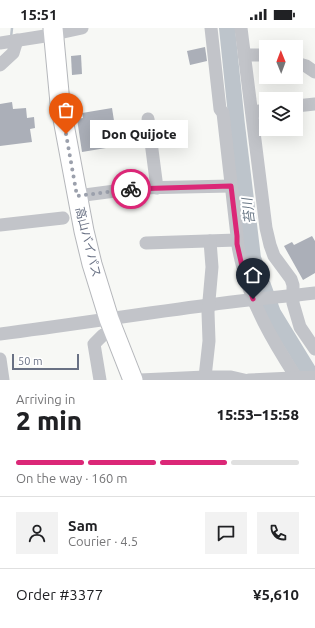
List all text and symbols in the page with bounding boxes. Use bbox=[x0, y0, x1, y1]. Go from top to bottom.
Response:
text: 15:51 bbox=[20, 6, 58, 23]
north arrow bbox=[259, 40, 303, 84]
map controls bbox=[259, 40, 303, 136]
button: layers bbox=[259, 92, 303, 136]
pin bbox=[49, 93, 83, 134]
icon: bag bbox=[55, 99, 77, 121]
callout: Don Quijote bbox=[90, 120, 188, 148]
text: Don Quijote bbox=[101, 127, 177, 141]
courier bbox=[111, 169, 151, 209]
icon: bike bbox=[120, 178, 142, 200]
water label: 苔川 bbox=[239, 195, 257, 225]
street label: 高山バイパス bbox=[73, 205, 103, 278]
pin bbox=[236, 258, 270, 299]
icon: home bbox=[242, 264, 264, 286]
scale bar bbox=[12, 352, 79, 371]
text: 50 m bbox=[18, 355, 42, 367]
text: Arriving in bbox=[16, 392, 75, 406]
text: 2 min bbox=[16, 406, 82, 435]
text: 15:53–15:58 bbox=[216, 406, 299, 423]
text: On the way · 160 m bbox=[16, 471, 128, 485]
button: person bbox=[16, 512, 58, 554]
button: chat bbox=[205, 512, 247, 554]
button: phone bbox=[257, 512, 299, 554]
text: Sam bbox=[68, 517, 98, 534]
text: Courier · 4.5 bbox=[68, 534, 138, 548]
text: Order #3377 bbox=[16, 586, 103, 603]
text: ¥5,610 bbox=[253, 586, 299, 603]

